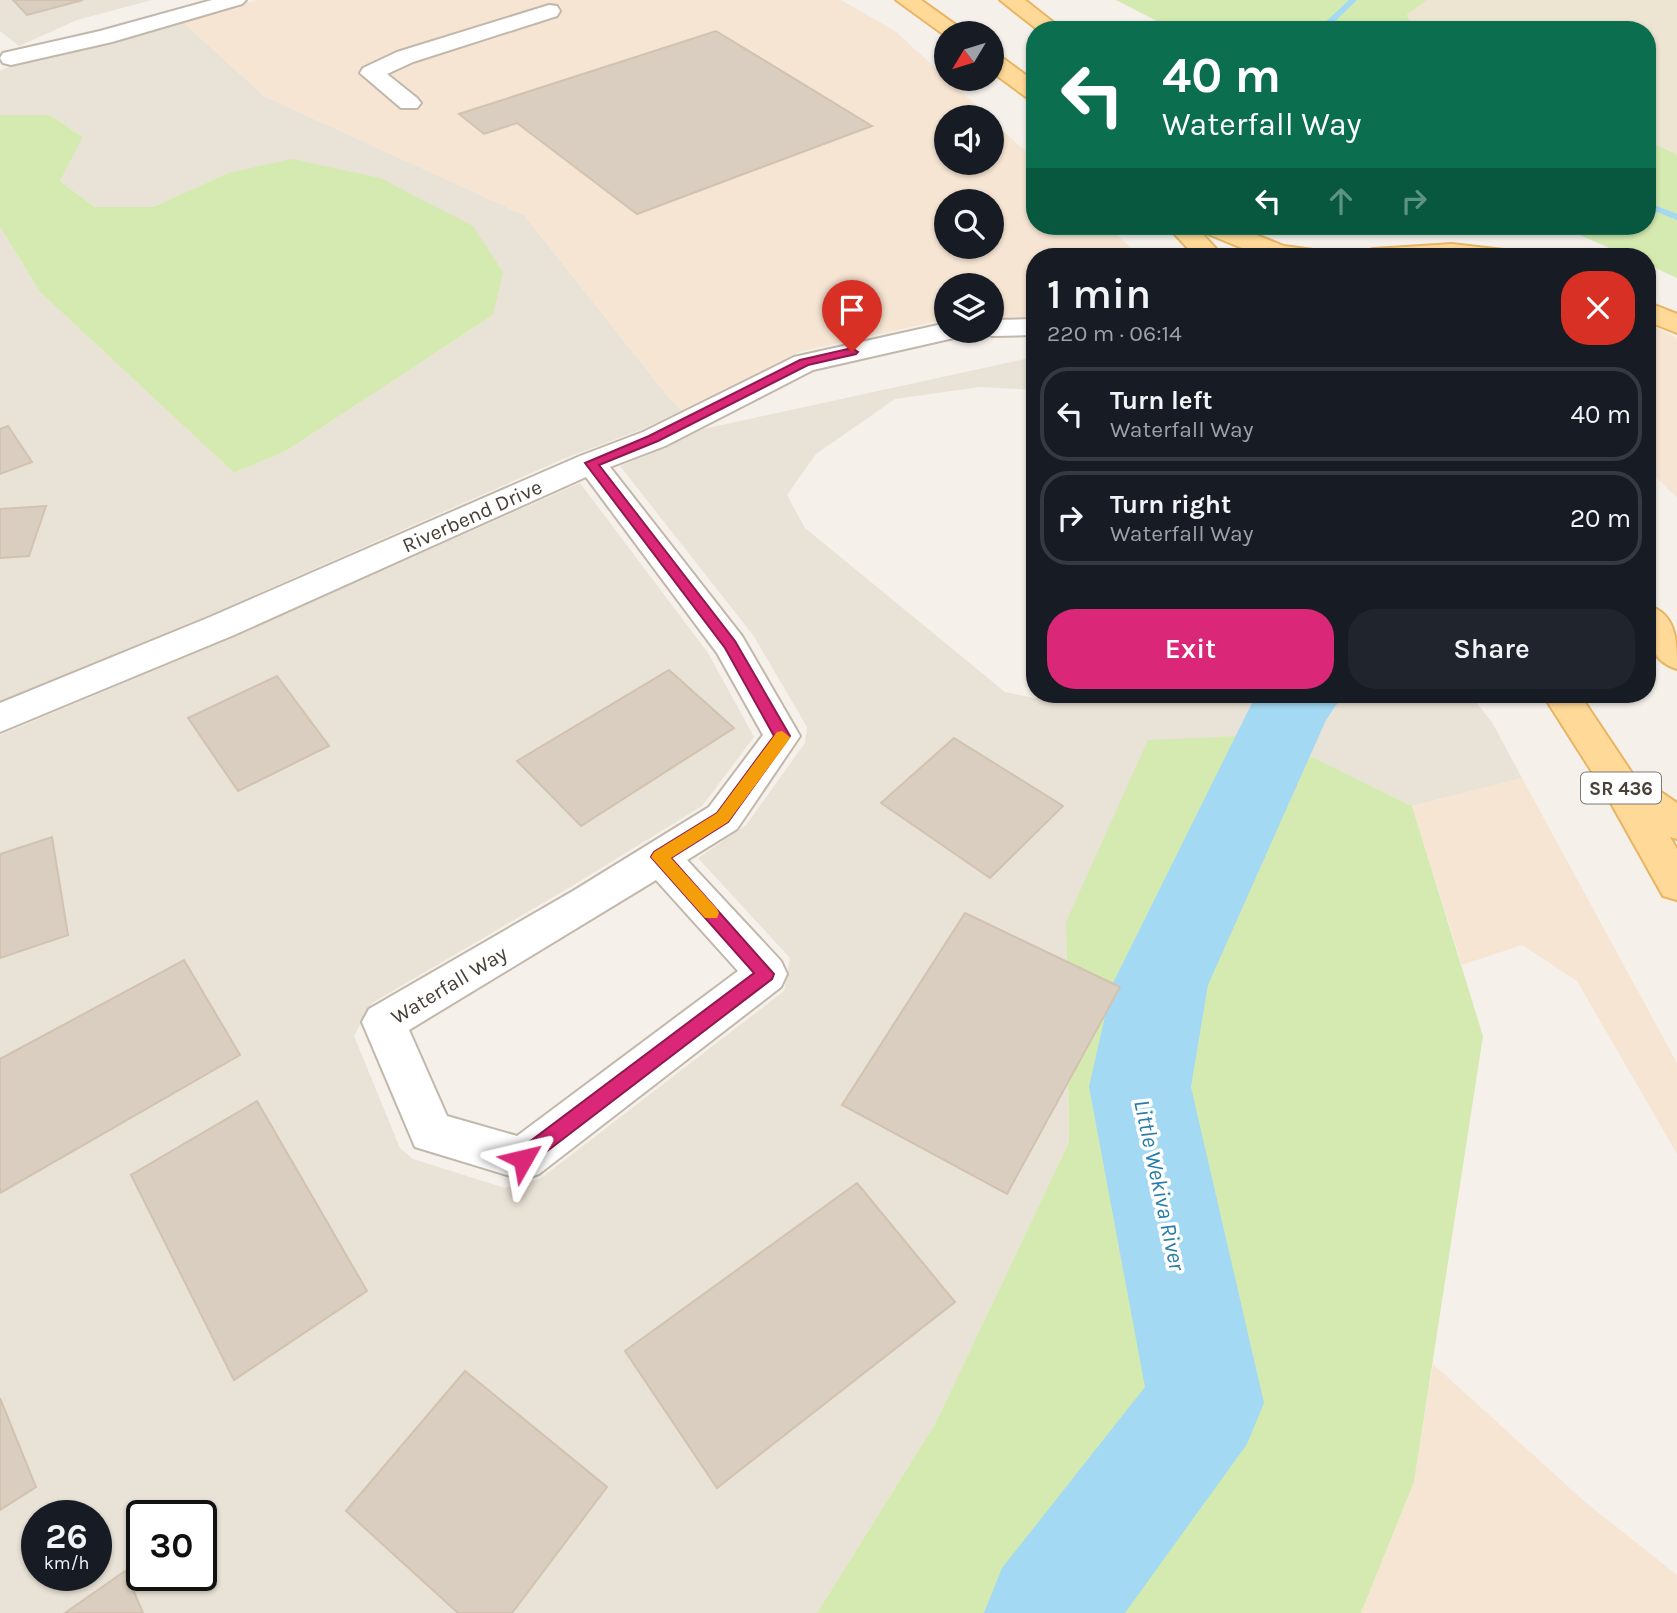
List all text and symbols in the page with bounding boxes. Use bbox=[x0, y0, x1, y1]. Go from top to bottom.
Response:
north arrow bbox=[934, 21, 1004, 91]
map controls bbox=[934, 21, 1004, 343]
text: 40 m bbox=[1162, 47, 1281, 104]
icon: left bbox=[1047, 49, 1138, 140]
button: sound bbox=[934, 105, 1004, 175]
text: Waterfall Way bbox=[1162, 106, 1361, 143]
icon: left bbox=[1249, 182, 1287, 220]
icon: ahead bbox=[1322, 182, 1360, 220]
icon: right bbox=[1395, 182, 1433, 220]
button: search bbox=[934, 189, 1004, 259]
text: 1 min bbox=[1047, 269, 1151, 319]
button: close bbox=[1561, 271, 1635, 345]
button: layers bbox=[934, 273, 1004, 343]
pin bbox=[822, 280, 882, 352]
icon: arrive bbox=[833, 291, 871, 329]
text: 220 m · 06:14 bbox=[1047, 320, 1182, 347]
text: Turn left bbox=[1110, 385, 1212, 416]
icon: left bbox=[1051, 395, 1089, 433]
text: 40 m bbox=[1571, 399, 1631, 430]
text: Waterfall Way bbox=[1110, 416, 1253, 443]
street label: Riverbend Drive bbox=[398, 474, 546, 558]
text: Turn right bbox=[1110, 489, 1231, 520]
icon: right bbox=[1051, 499, 1089, 537]
text: 20 m bbox=[1570, 503, 1631, 534]
text: Waterfall Way bbox=[1110, 520, 1253, 547]
button: Exit bbox=[1047, 609, 1334, 689]
button: Share bbox=[1348, 609, 1635, 689]
road number: SR 436 bbox=[1581, 772, 1661, 804]
street label: Waterfall Way bbox=[387, 941, 511, 1029]
water label: Little Wekiva River bbox=[1128, 1097, 1191, 1274]
position arrow bbox=[486, 1122, 560, 1196]
speed limit sign: 30 bbox=[126, 1500, 217, 1591]
text: 26 bbox=[45, 1516, 88, 1557]
text: km/h bbox=[44, 1552, 89, 1574]

